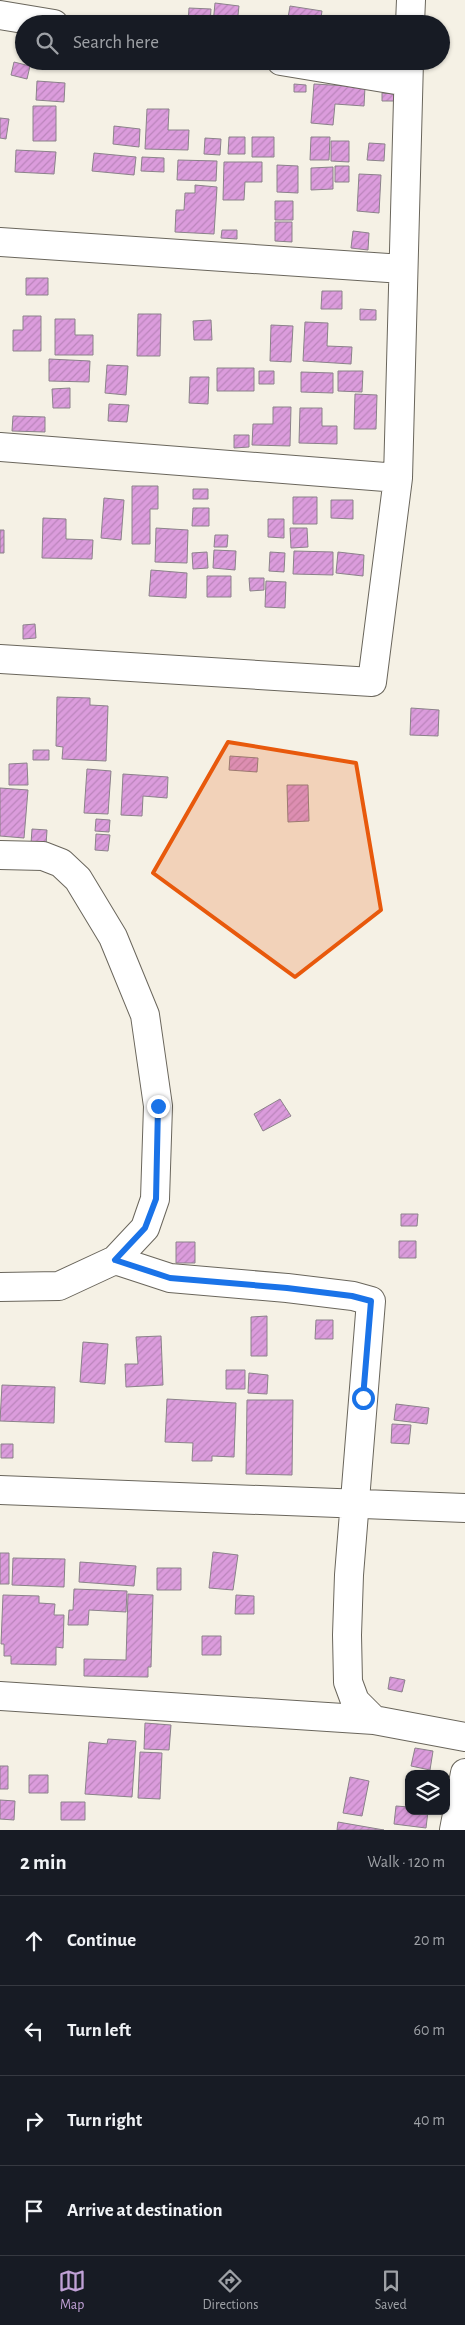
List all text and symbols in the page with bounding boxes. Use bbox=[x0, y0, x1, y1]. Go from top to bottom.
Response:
search box bbox=[15, 15, 450, 70]
icon: search bbox=[33, 29, 61, 57]
text: Search here bbox=[73, 33, 159, 52]
route end bbox=[147, 1095, 170, 1118]
route start bbox=[352, 1387, 375, 1410]
map controls bbox=[405, 1770, 450, 1815]
button: layers bbox=[405, 1770, 450, 1815]
text: 2 min bbox=[20, 1852, 67, 1873]
text: Walk · 120 m bbox=[367, 1854, 445, 1870]
icon: ahead bbox=[20, 1927, 48, 1955]
text: Continue bbox=[67, 1931, 136, 1950]
text: 20 m bbox=[414, 1932, 445, 1948]
icon: left bbox=[20, 2017, 48, 2045]
text: Turn left bbox=[67, 2021, 131, 2040]
text: 60 m bbox=[414, 2022, 445, 2038]
icon: right bbox=[20, 2107, 48, 2135]
text: Turn right bbox=[67, 2111, 142, 2130]
text: 40 m bbox=[413, 2112, 445, 2128]
icon: arrive bbox=[20, 2197, 48, 2225]
text: Arrive at destination bbox=[67, 2201, 223, 2220]
tab: Map bbox=[58, 2267, 86, 2314]
tab: Directions bbox=[203, 2267, 258, 2314]
tab: Saved bbox=[375, 2267, 407, 2314]

